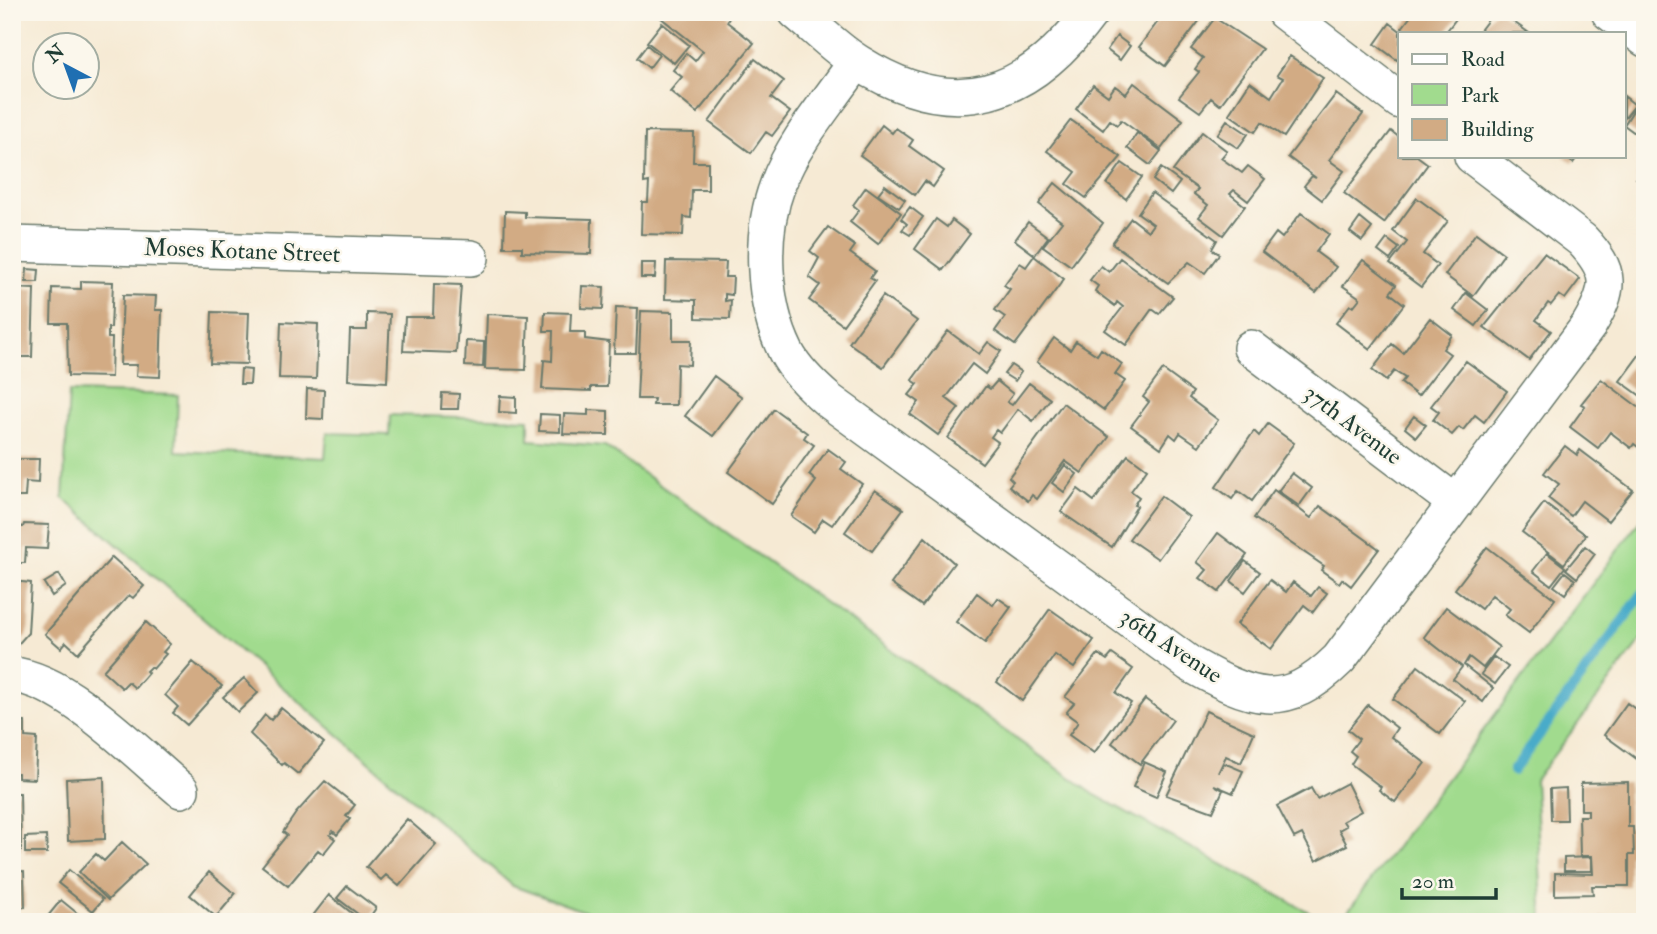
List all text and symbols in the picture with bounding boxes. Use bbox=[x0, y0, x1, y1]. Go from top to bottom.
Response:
north arrow bbox=[32, 32, 102, 102]
legend bbox=[1398, 32, 1626, 158]
text: N bbox=[40, 39, 71, 69]
text: Road bbox=[1461, 46, 1506, 73]
text: Park bbox=[1461, 82, 1499, 109]
text: Building bbox=[1461, 116, 1534, 143]
street label: Moses Kotane Street bbox=[143, 232, 341, 270]
street label: 37th Avenue bbox=[1298, 378, 1408, 472]
street label: 36th Avenue bbox=[1114, 601, 1228, 691]
scale bar bbox=[1402, 857, 1496, 901]
text: 20 m bbox=[1412, 868, 1454, 895]

